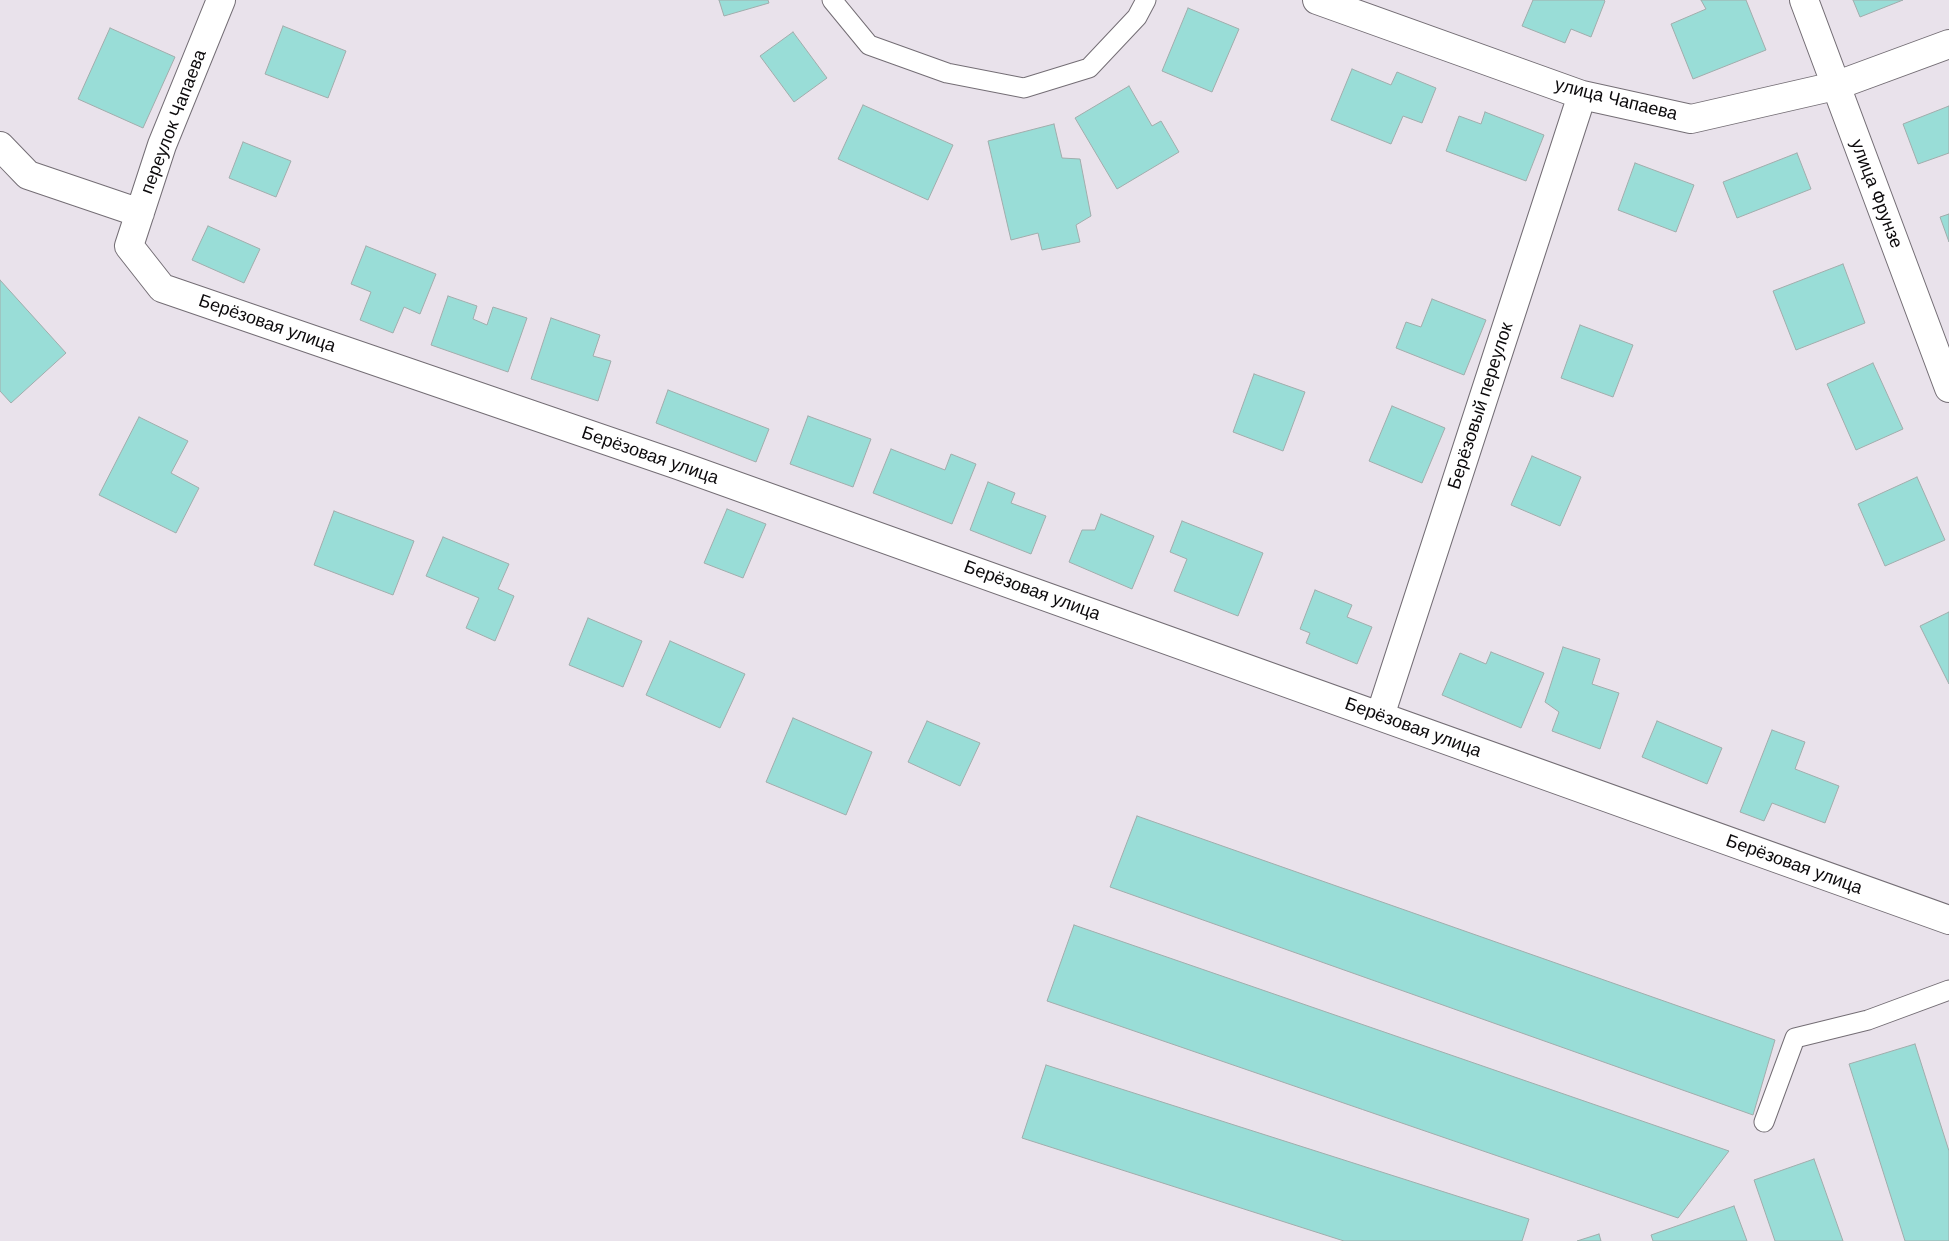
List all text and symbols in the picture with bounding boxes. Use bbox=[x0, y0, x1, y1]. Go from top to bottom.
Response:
street label: переулок Чапаева bbox=[137, 47, 211, 197]
street label: улица Чапаева bbox=[1552, 74, 1680, 126]
street label: улица Фрунзе bbox=[1845, 136, 1907, 252]
street label: Берёзовая улица bbox=[196, 290, 338, 358]
street label: Берёзовый переулок bbox=[1444, 320, 1518, 492]
street label: Берёзовая улица bbox=[579, 422, 721, 490]
street label: Берёзовая улица bbox=[961, 556, 1103, 626]
street label: Берёзовая улица bbox=[1342, 693, 1484, 763]
street label: Берёзовая улица bbox=[1723, 830, 1865, 900]

